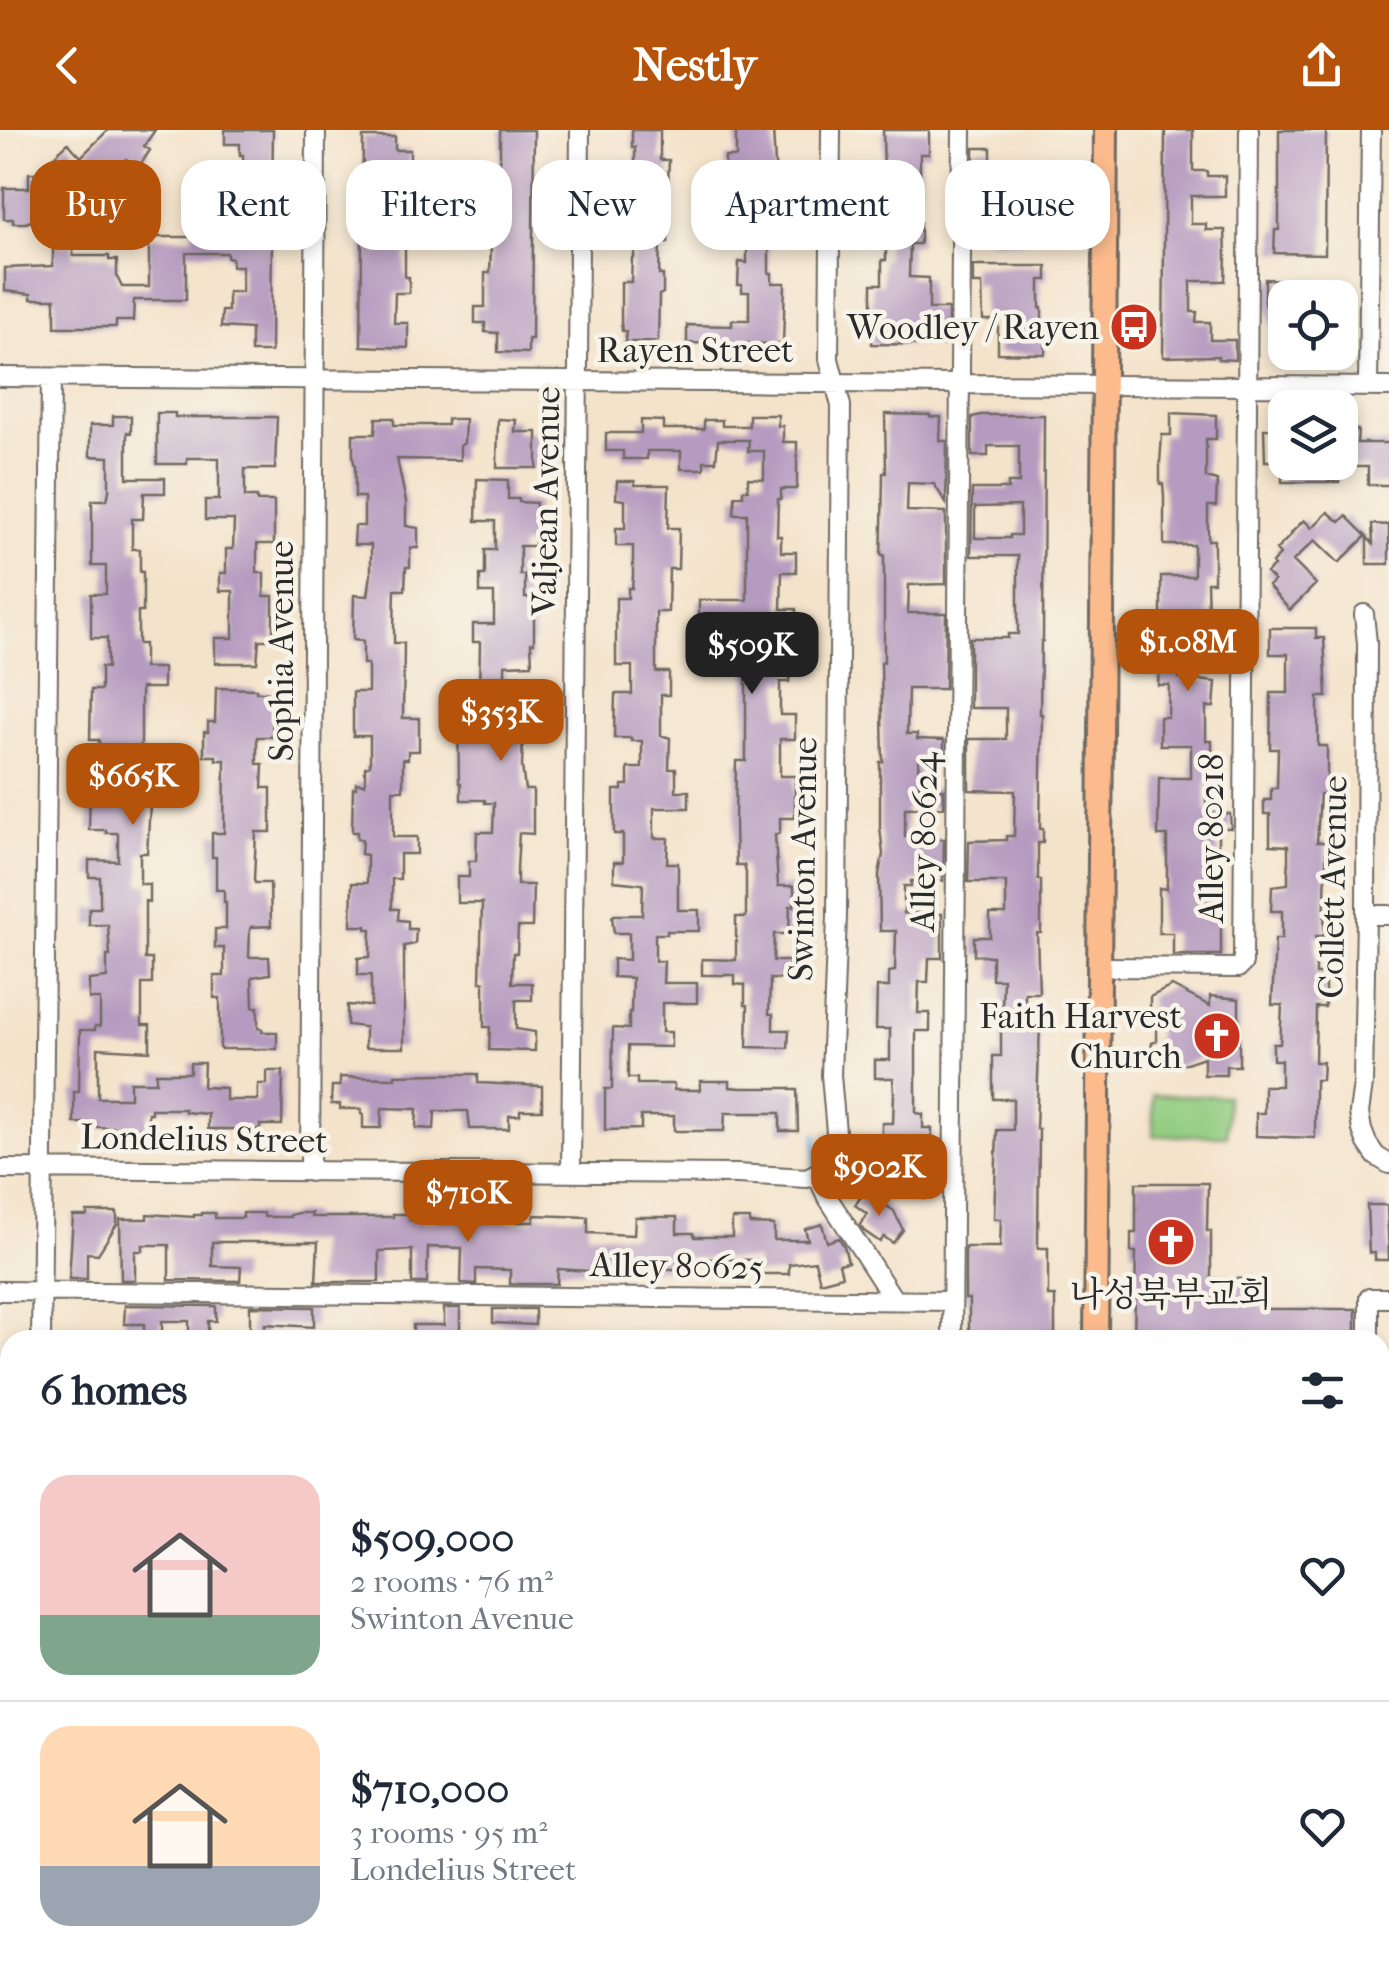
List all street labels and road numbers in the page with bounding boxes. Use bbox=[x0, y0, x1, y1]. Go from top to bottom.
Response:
street label: Rayen Street bbox=[597, 330, 794, 371]
street label: Valjean Avenue bbox=[523, 386, 568, 617]
street label: Sophia Avenue bbox=[261, 540, 302, 762]
street label: Swinton Avenue bbox=[780, 736, 826, 982]
street label: Alley 80624 bbox=[902, 751, 946, 934]
street label: Alley 80218 bbox=[1191, 753, 1232, 925]
street label: Collett Avenue bbox=[1311, 775, 1355, 999]
street label: Londelius Street bbox=[80, 1116, 329, 1162]
street label: Alley 80625 bbox=[588, 1244, 764, 1288]

